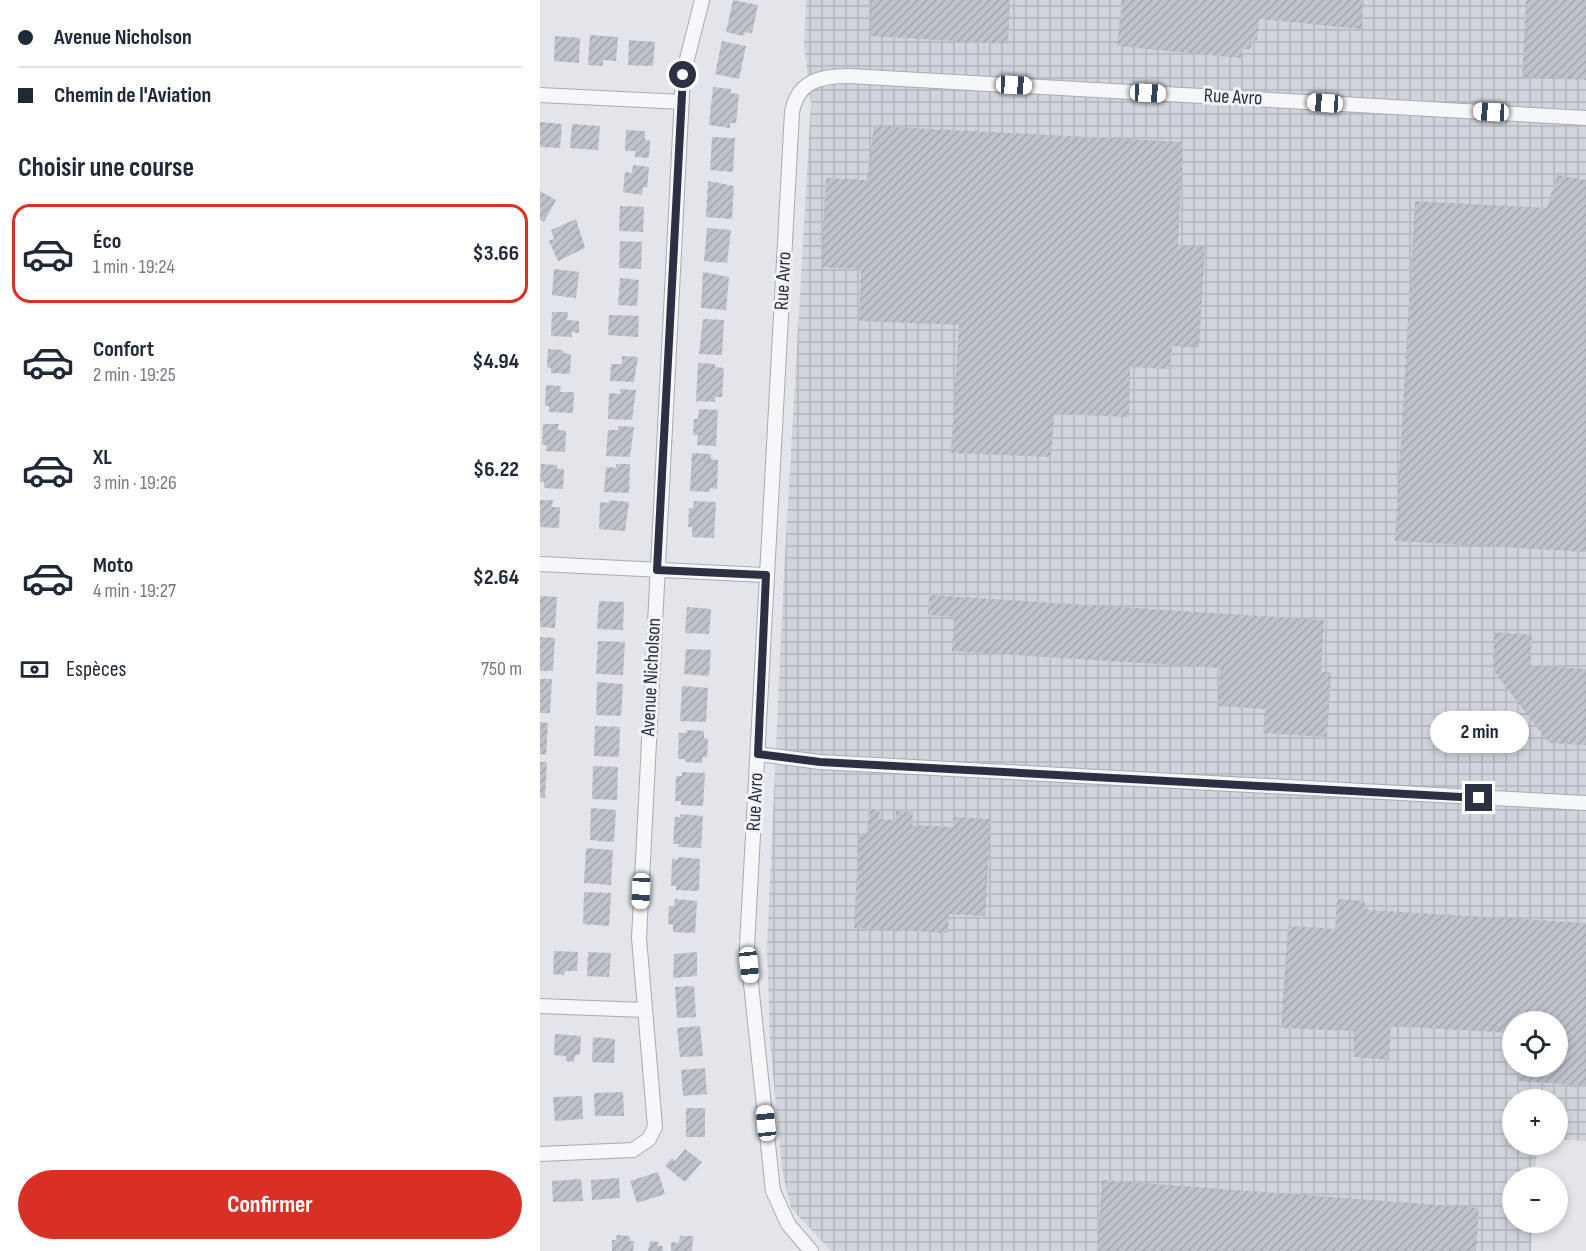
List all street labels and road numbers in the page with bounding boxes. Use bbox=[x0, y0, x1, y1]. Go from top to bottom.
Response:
street label: Rue Avro bbox=[1203, 83, 1263, 111]
street label: Rue Avro bbox=[769, 251, 797, 311]
street label: Avenue Nicholson bbox=[636, 617, 666, 738]
street label: Rue Avro bbox=[741, 772, 769, 832]

